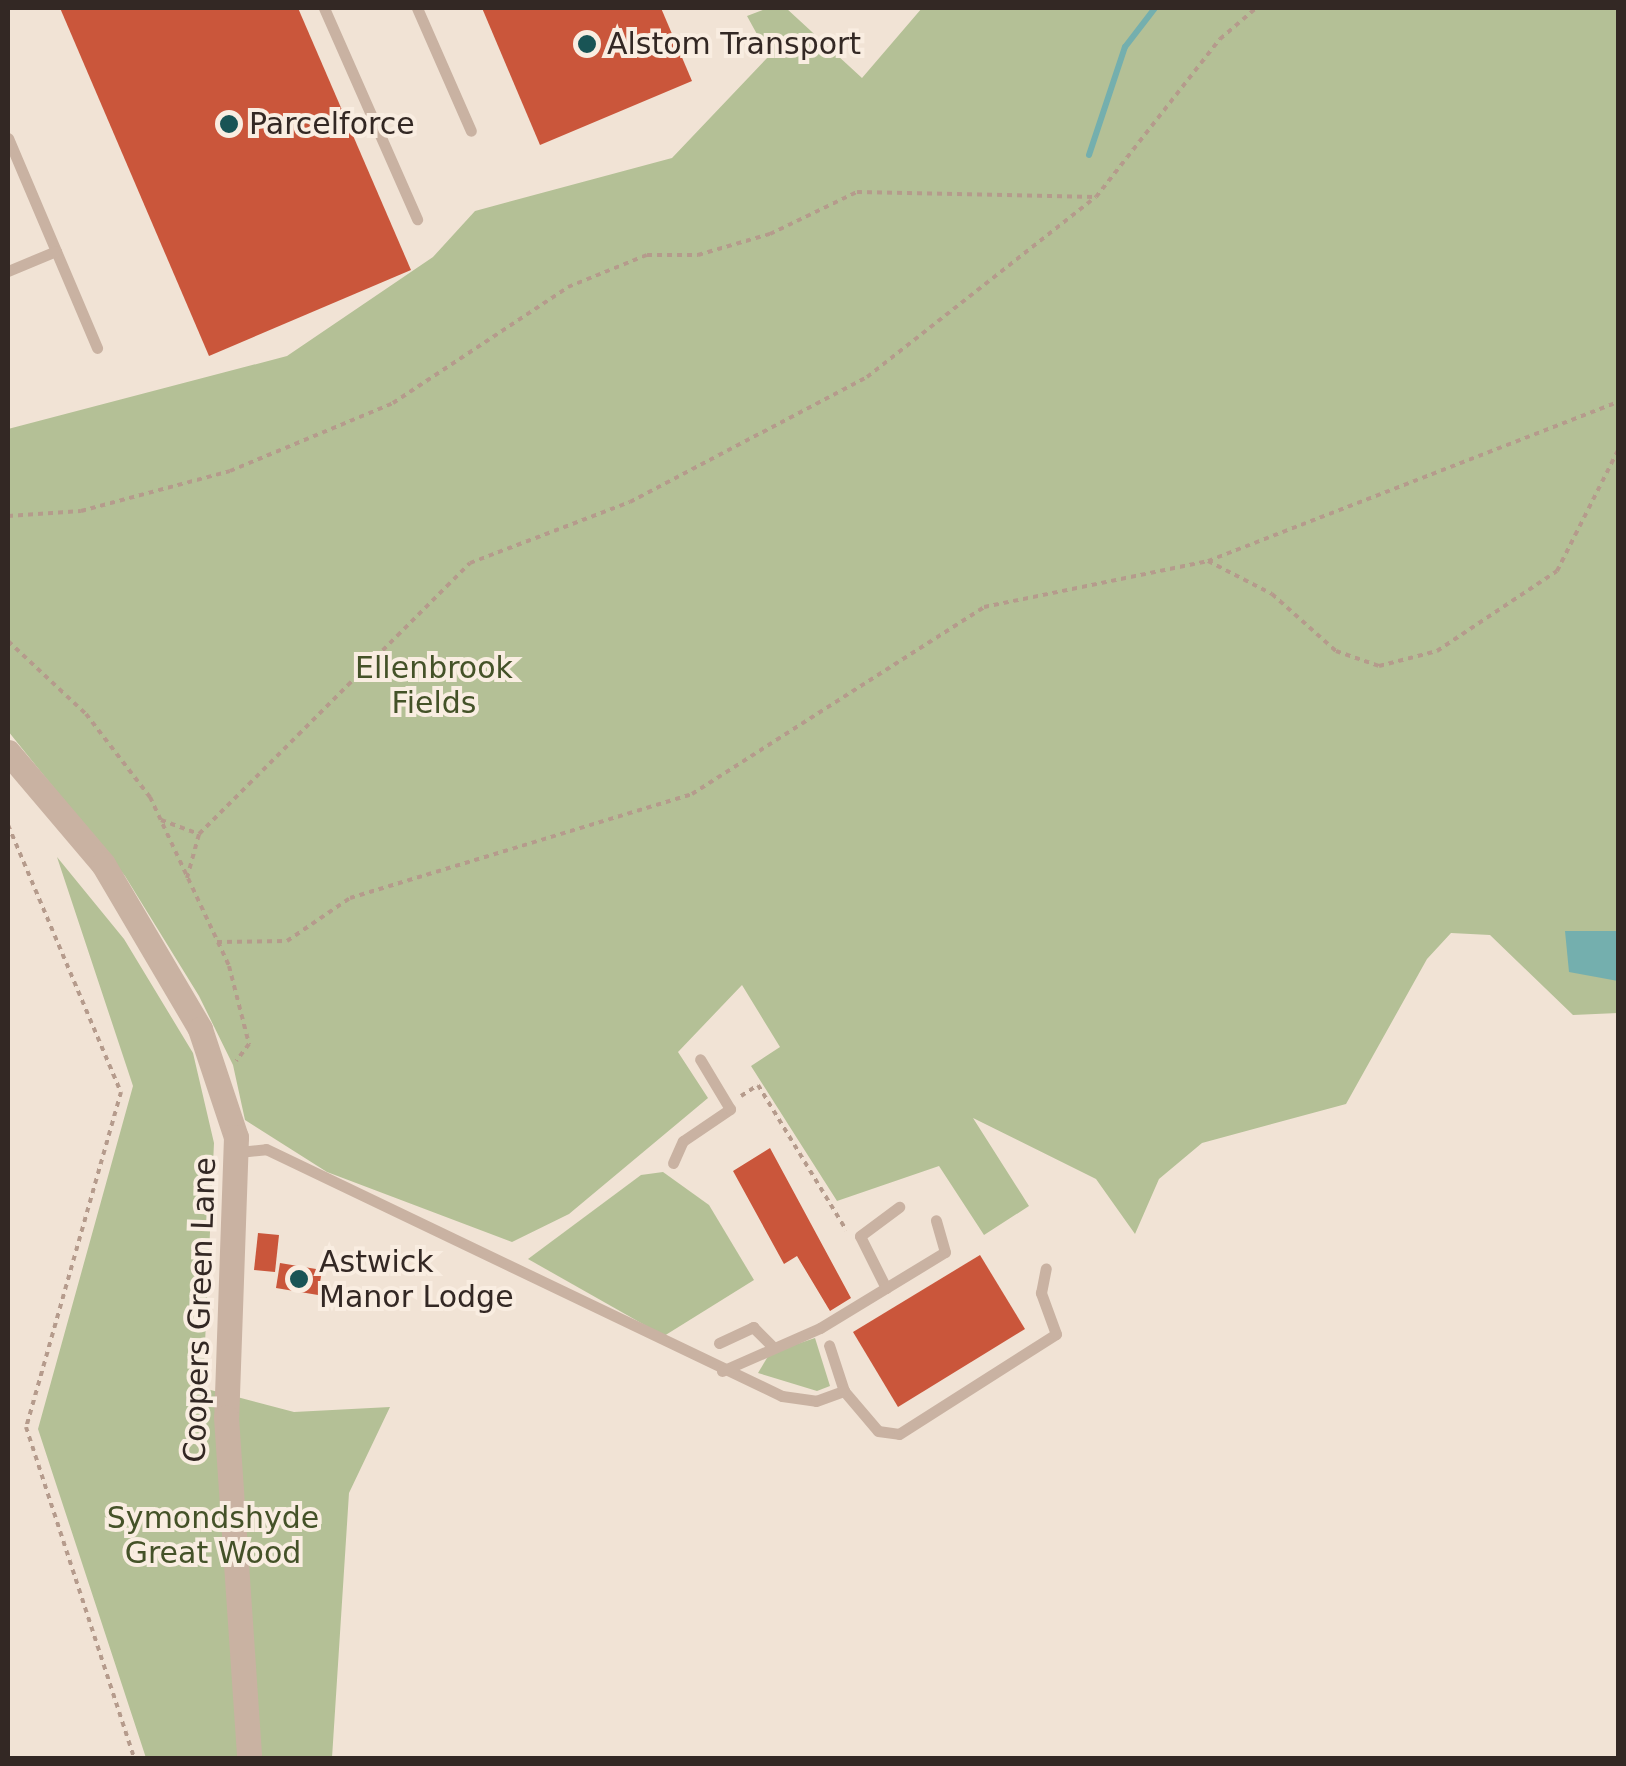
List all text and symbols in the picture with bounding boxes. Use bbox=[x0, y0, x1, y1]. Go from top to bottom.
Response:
place label: Alstom Transport bbox=[607, 26, 861, 62]
marker: Alstom Transport bbox=[576, 33, 598, 55]
place label: Parcelforce bbox=[249, 106, 415, 142]
marker: Parcelforce bbox=[218, 113, 240, 135]
park label: Ellenbrook Fields bbox=[355, 650, 513, 720]
street label: Coopers Green Lane bbox=[177, 1157, 223, 1463]
place label: Astwick Manor Lodge bbox=[319, 1244, 514, 1314]
marker: Astwick Manor Lodge bbox=[288, 1268, 310, 1290]
park label: Symondshyde Great Wood bbox=[107, 1500, 319, 1570]

